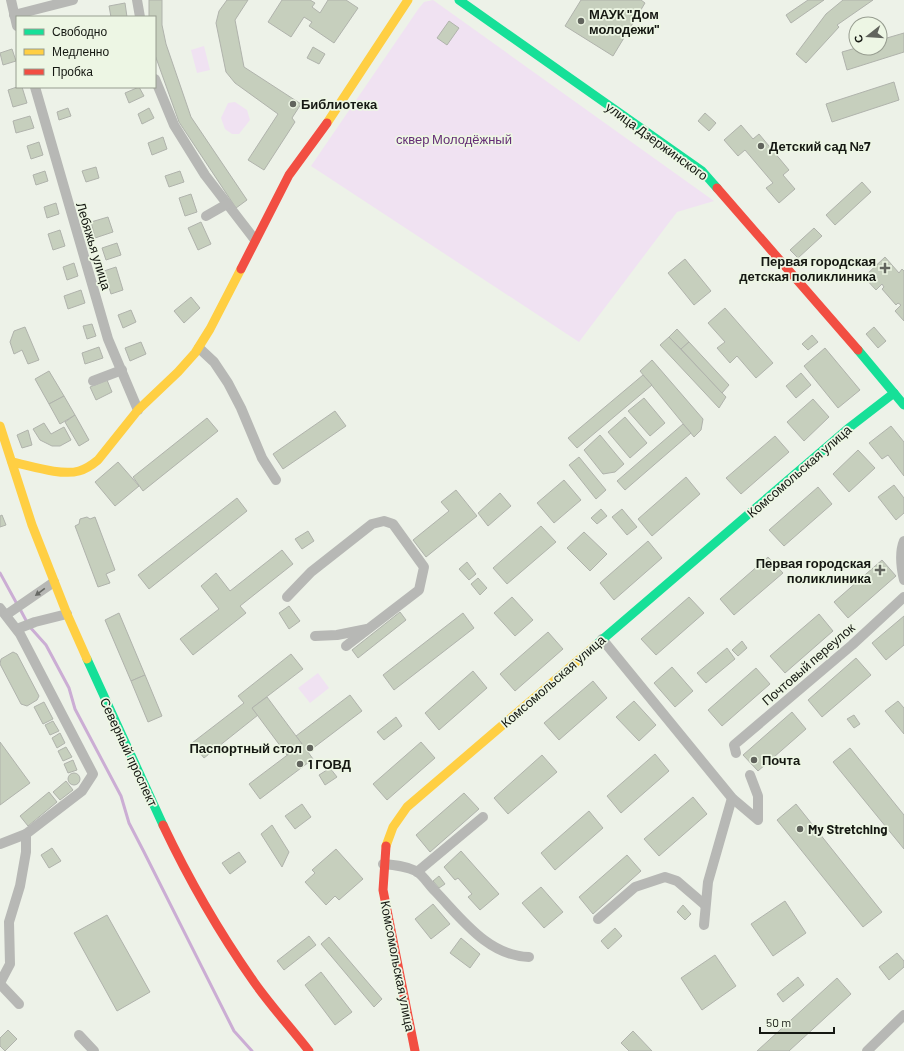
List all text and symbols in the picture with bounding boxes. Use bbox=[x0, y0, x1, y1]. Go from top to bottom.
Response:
place label: МАУК "Дом молодежи" bbox=[589, 6, 659, 37]
legend bbox=[16, 16, 156, 88]
marker: МАУК "Дом молодежи" bbox=[576, 16, 586, 26]
north arrow bbox=[848, 16, 888, 56]
text: Свободно bbox=[52, 24, 107, 39]
text: С bbox=[851, 33, 865, 45]
text: Медленно bbox=[52, 44, 109, 59]
text: Пробка bbox=[52, 64, 93, 79]
place label: Библиотека bbox=[301, 96, 378, 112]
marker: Библиотека bbox=[288, 99, 298, 109]
street label: улица Дзержинского bbox=[603, 99, 711, 183]
park label: сквер Молодёжный bbox=[396, 131, 512, 147]
place label: Детский сад №7 bbox=[769, 138, 871, 154]
marker: Детский сад №7 bbox=[756, 141, 766, 151]
street label: Лебяжья улица bbox=[73, 200, 115, 292]
place label: Первая городская детская поликлиника bbox=[739, 253, 877, 284]
marker: Первая городская детская поликлиника bbox=[879, 262, 891, 274]
street label: Комсомольская улица bbox=[744, 421, 855, 521]
place label: Первая городская поликлиника bbox=[756, 555, 872, 586]
marker: Первая городская поликлиника bbox=[874, 564, 886, 576]
one-way arrow bbox=[35, 588, 46, 596]
street label: Почтовый переулок bbox=[758, 619, 858, 709]
street label: Комсомольская улица bbox=[498, 631, 609, 731]
street label: Северный проспект bbox=[97, 695, 161, 809]
place label: Паспортный стол bbox=[189, 740, 302, 756]
marker: Паспортный стол bbox=[305, 743, 315, 753]
place label: Почта bbox=[762, 752, 801, 768]
marker: Почта bbox=[749, 755, 759, 765]
place label: 1 ГОВД bbox=[308, 756, 352, 772]
marker: 1 ГОВД bbox=[295, 759, 305, 769]
place label: My Stretching bbox=[808, 821, 887, 837]
marker: My Stretching bbox=[795, 824, 805, 834]
street label: Комсомольская улица bbox=[377, 899, 419, 1034]
scale bar bbox=[760, 1009, 834, 1035]
text: 50 m bbox=[766, 1015, 791, 1029]

